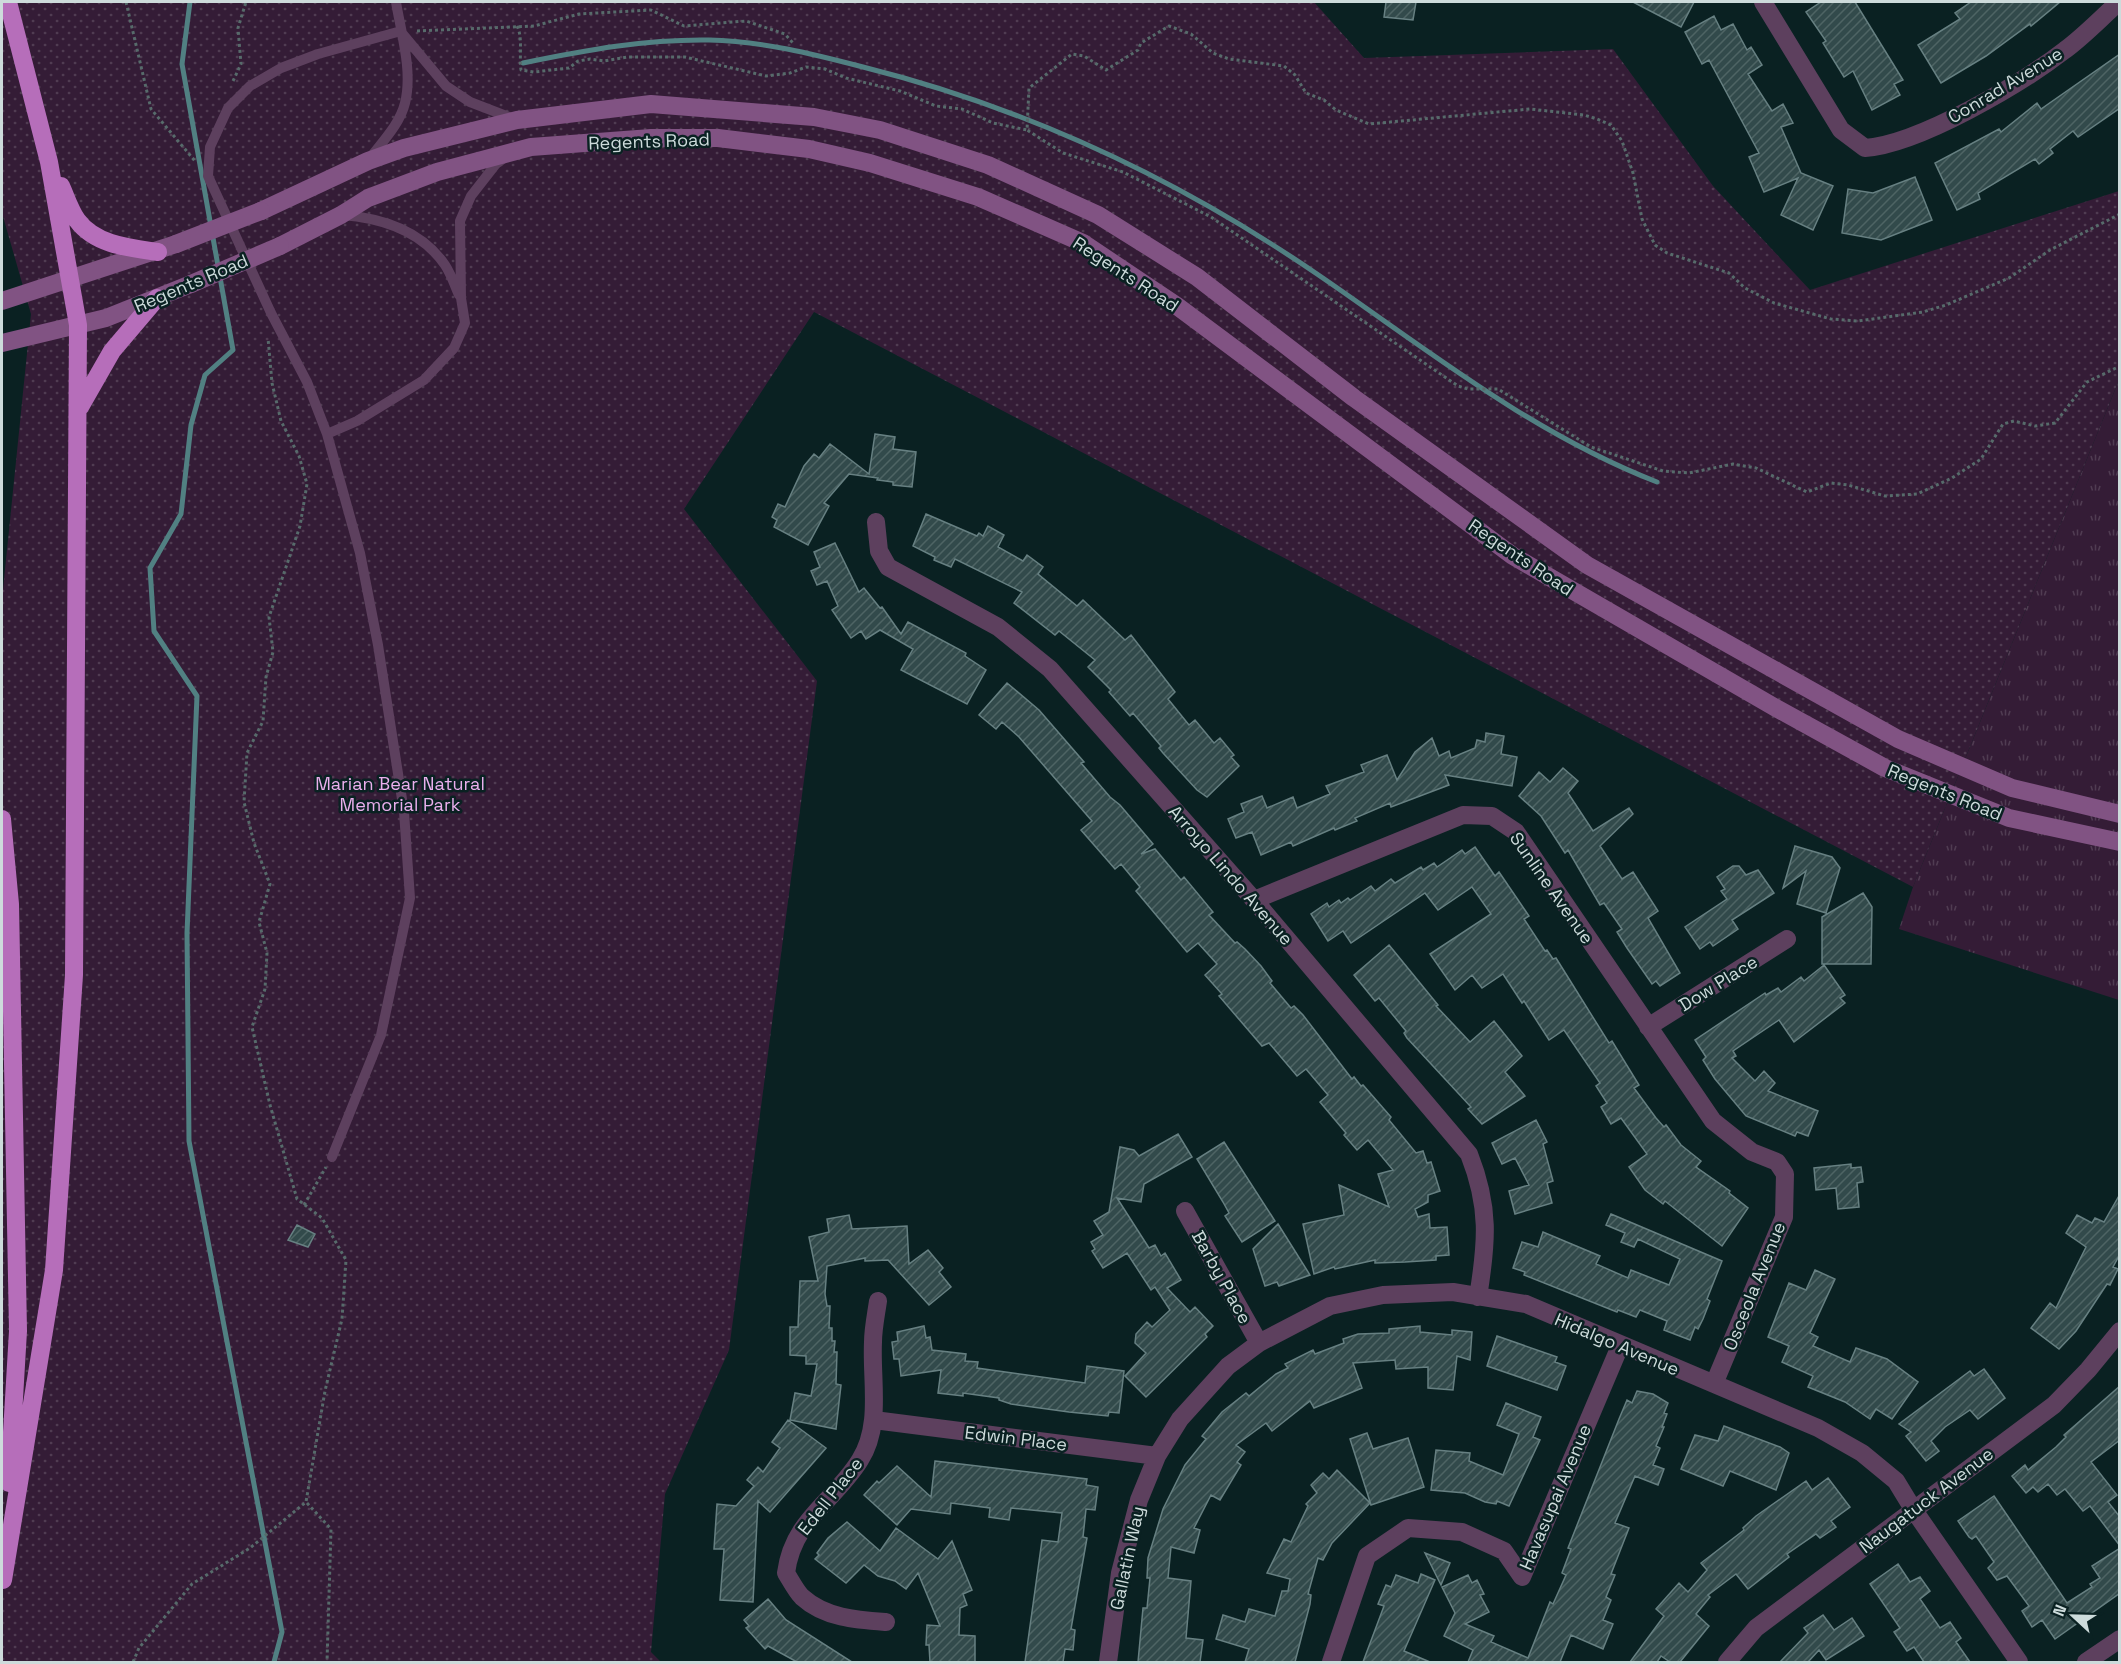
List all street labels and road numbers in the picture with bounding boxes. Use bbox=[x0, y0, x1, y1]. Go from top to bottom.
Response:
street label: Conrad Avenue bbox=[1943, 42, 2067, 128]
street label: Regents Road bbox=[588, 127, 710, 155]
street label: Regents Road bbox=[1069, 231, 1183, 317]
street label: Regents Road bbox=[131, 249, 251, 317]
street label: Regents Road bbox=[1464, 513, 1578, 601]
street label: Regents Road bbox=[1884, 759, 2006, 825]
street label: Arroyo Lindo Avenue bbox=[1164, 800, 1298, 950]
street label: Sunline Avenue bbox=[1505, 828, 1599, 948]
street label: Dow Place bbox=[1674, 950, 1762, 1016]
street label: Osceola Avenue bbox=[1718, 1218, 1790, 1354]
street label: Barby Place bbox=[1187, 1226, 1257, 1328]
street label: Hidalgo Avenue bbox=[1551, 1307, 1683, 1381]
street label: Edwin Place bbox=[963, 1420, 1069, 1456]
street label: Havasupai Avenue bbox=[1514, 1421, 1596, 1573]
street label: Naugatuck Avenue bbox=[1854, 1442, 1998, 1558]
street label: Edell Place bbox=[792, 1452, 868, 1540]
street label: Gallatin Way bbox=[1105, 1504, 1149, 1612]

